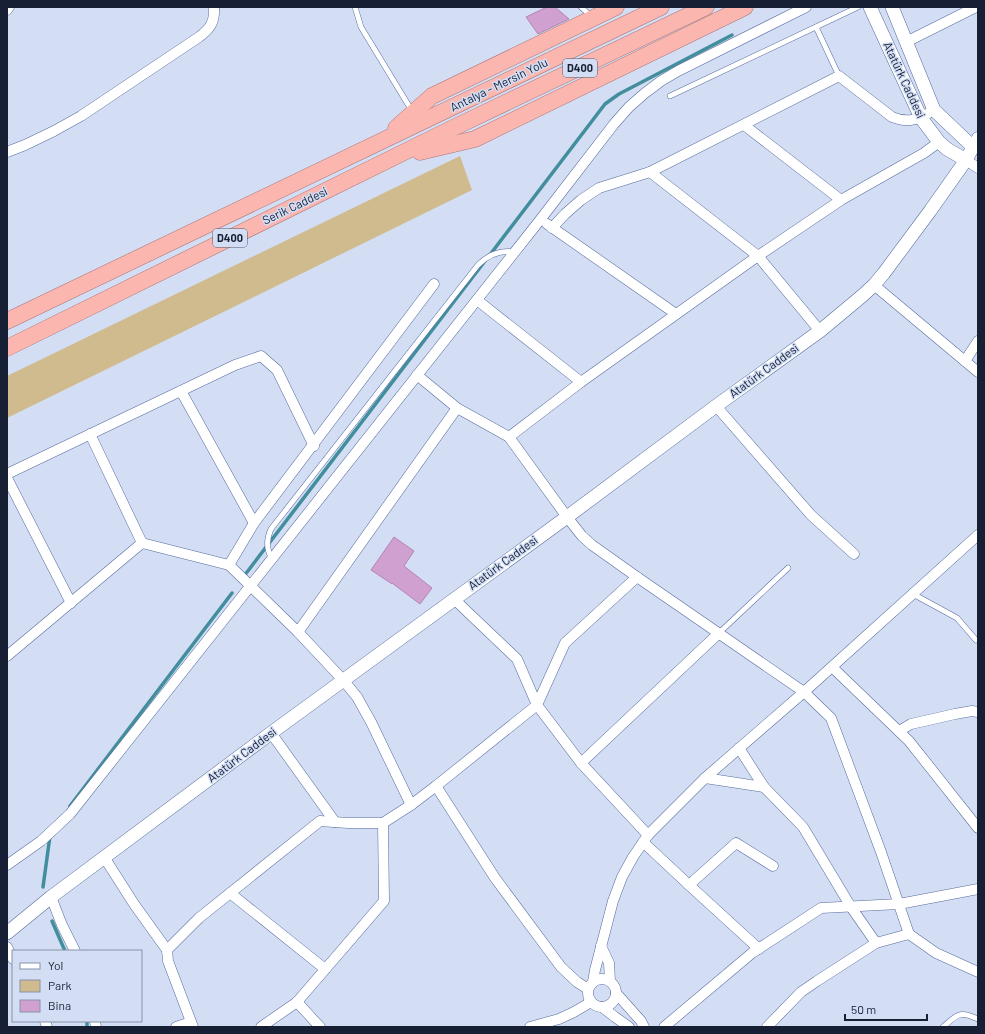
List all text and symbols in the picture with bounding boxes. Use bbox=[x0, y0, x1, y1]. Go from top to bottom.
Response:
street label: Atatürk Caddesi bbox=[881, 39, 929, 120]
street label: Antalya - Mersin Yolu bbox=[447, 54, 550, 114]
road number: D400 bbox=[563, 59, 597, 77]
street label: Serik Caddesi bbox=[260, 183, 329, 227]
road number: D400 bbox=[213, 229, 247, 247]
street label: Atatürk Caddesi bbox=[726, 340, 801, 400]
street label: Atatürk Caddesi bbox=[465, 532, 540, 592]
street label: Atatürk Caddesi bbox=[204, 724, 279, 785]
legend bbox=[12, 950, 142, 1022]
text: Yol bbox=[48, 958, 63, 972]
text: Park bbox=[48, 978, 72, 992]
scale bar bbox=[845, 996, 927, 1022]
text: Bina bbox=[48, 998, 71, 1012]
text: 50 m bbox=[851, 1002, 876, 1016]

